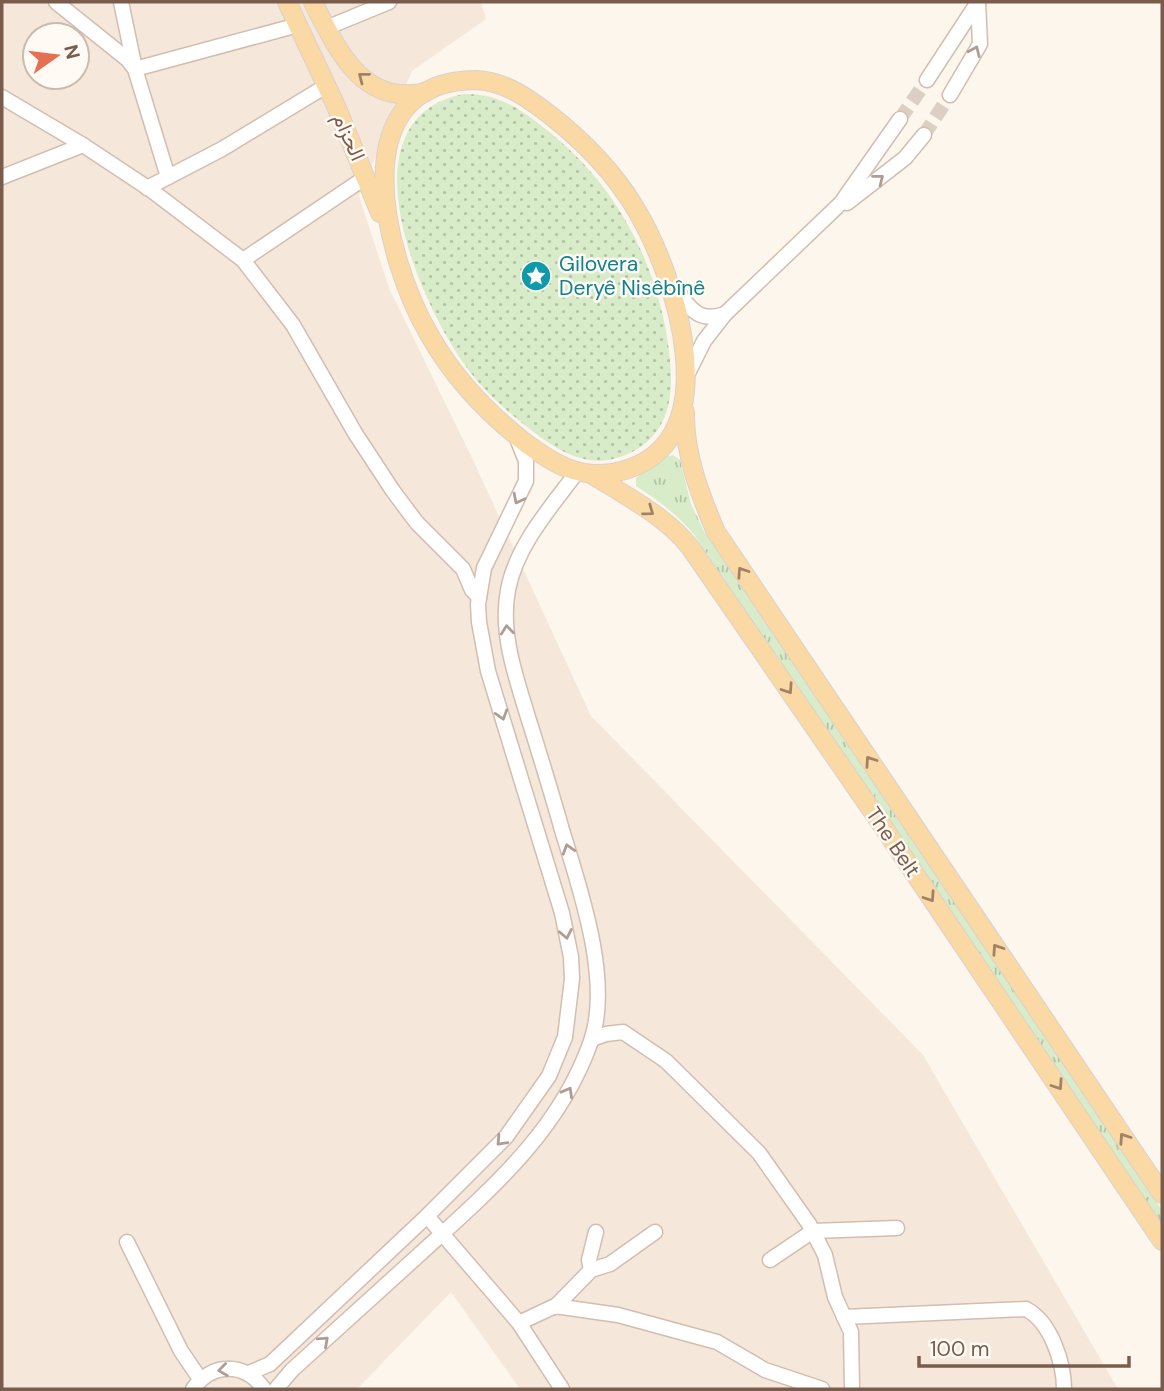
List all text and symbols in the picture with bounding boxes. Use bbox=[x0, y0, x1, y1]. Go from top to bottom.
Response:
north arrow bbox=[21, 21, 91, 91]
text: N bbox=[58, 42, 86, 62]
one-way arrow bbox=[967, 46, 981, 58]
one-way arrow bbox=[358, 73, 370, 86]
street label: الحزام bbox=[326, 109, 372, 165]
one-way arrow bbox=[872, 175, 884, 188]
place label: Gilovera Deryê Nisêbînê bbox=[559, 250, 705, 302]
place icon: Gilovera Deryê Nisêbînê bbox=[519, 259, 553, 293]
one-way arrow bbox=[512, 492, 526, 504]
one-way arrow bbox=[641, 503, 654, 515]
one-way arrow bbox=[738, 567, 750, 580]
one-way arrow bbox=[500, 624, 515, 635]
one-way arrow bbox=[780, 681, 792, 694]
one-way arrow bbox=[494, 709, 509, 721]
one-way arrow bbox=[865, 755, 878, 768]
street label: The Belt bbox=[859, 801, 927, 883]
one-way arrow bbox=[562, 843, 577, 855]
one-way arrow bbox=[922, 889, 934, 902]
one-way arrow bbox=[558, 928, 573, 940]
one-way arrow bbox=[993, 944, 1005, 957]
one-way arrow bbox=[1050, 1077, 1062, 1090]
one-way arrow bbox=[560, 1087, 573, 1099]
one-way arrow bbox=[497, 1133, 510, 1146]
one-way arrow bbox=[1120, 1133, 1132, 1146]
scale bar bbox=[919, 1324, 1129, 1368]
text: 100 m bbox=[930, 1335, 990, 1363]
one-way arrow bbox=[316, 1337, 329, 1349]
one-way arrow bbox=[217, 1362, 229, 1377]

